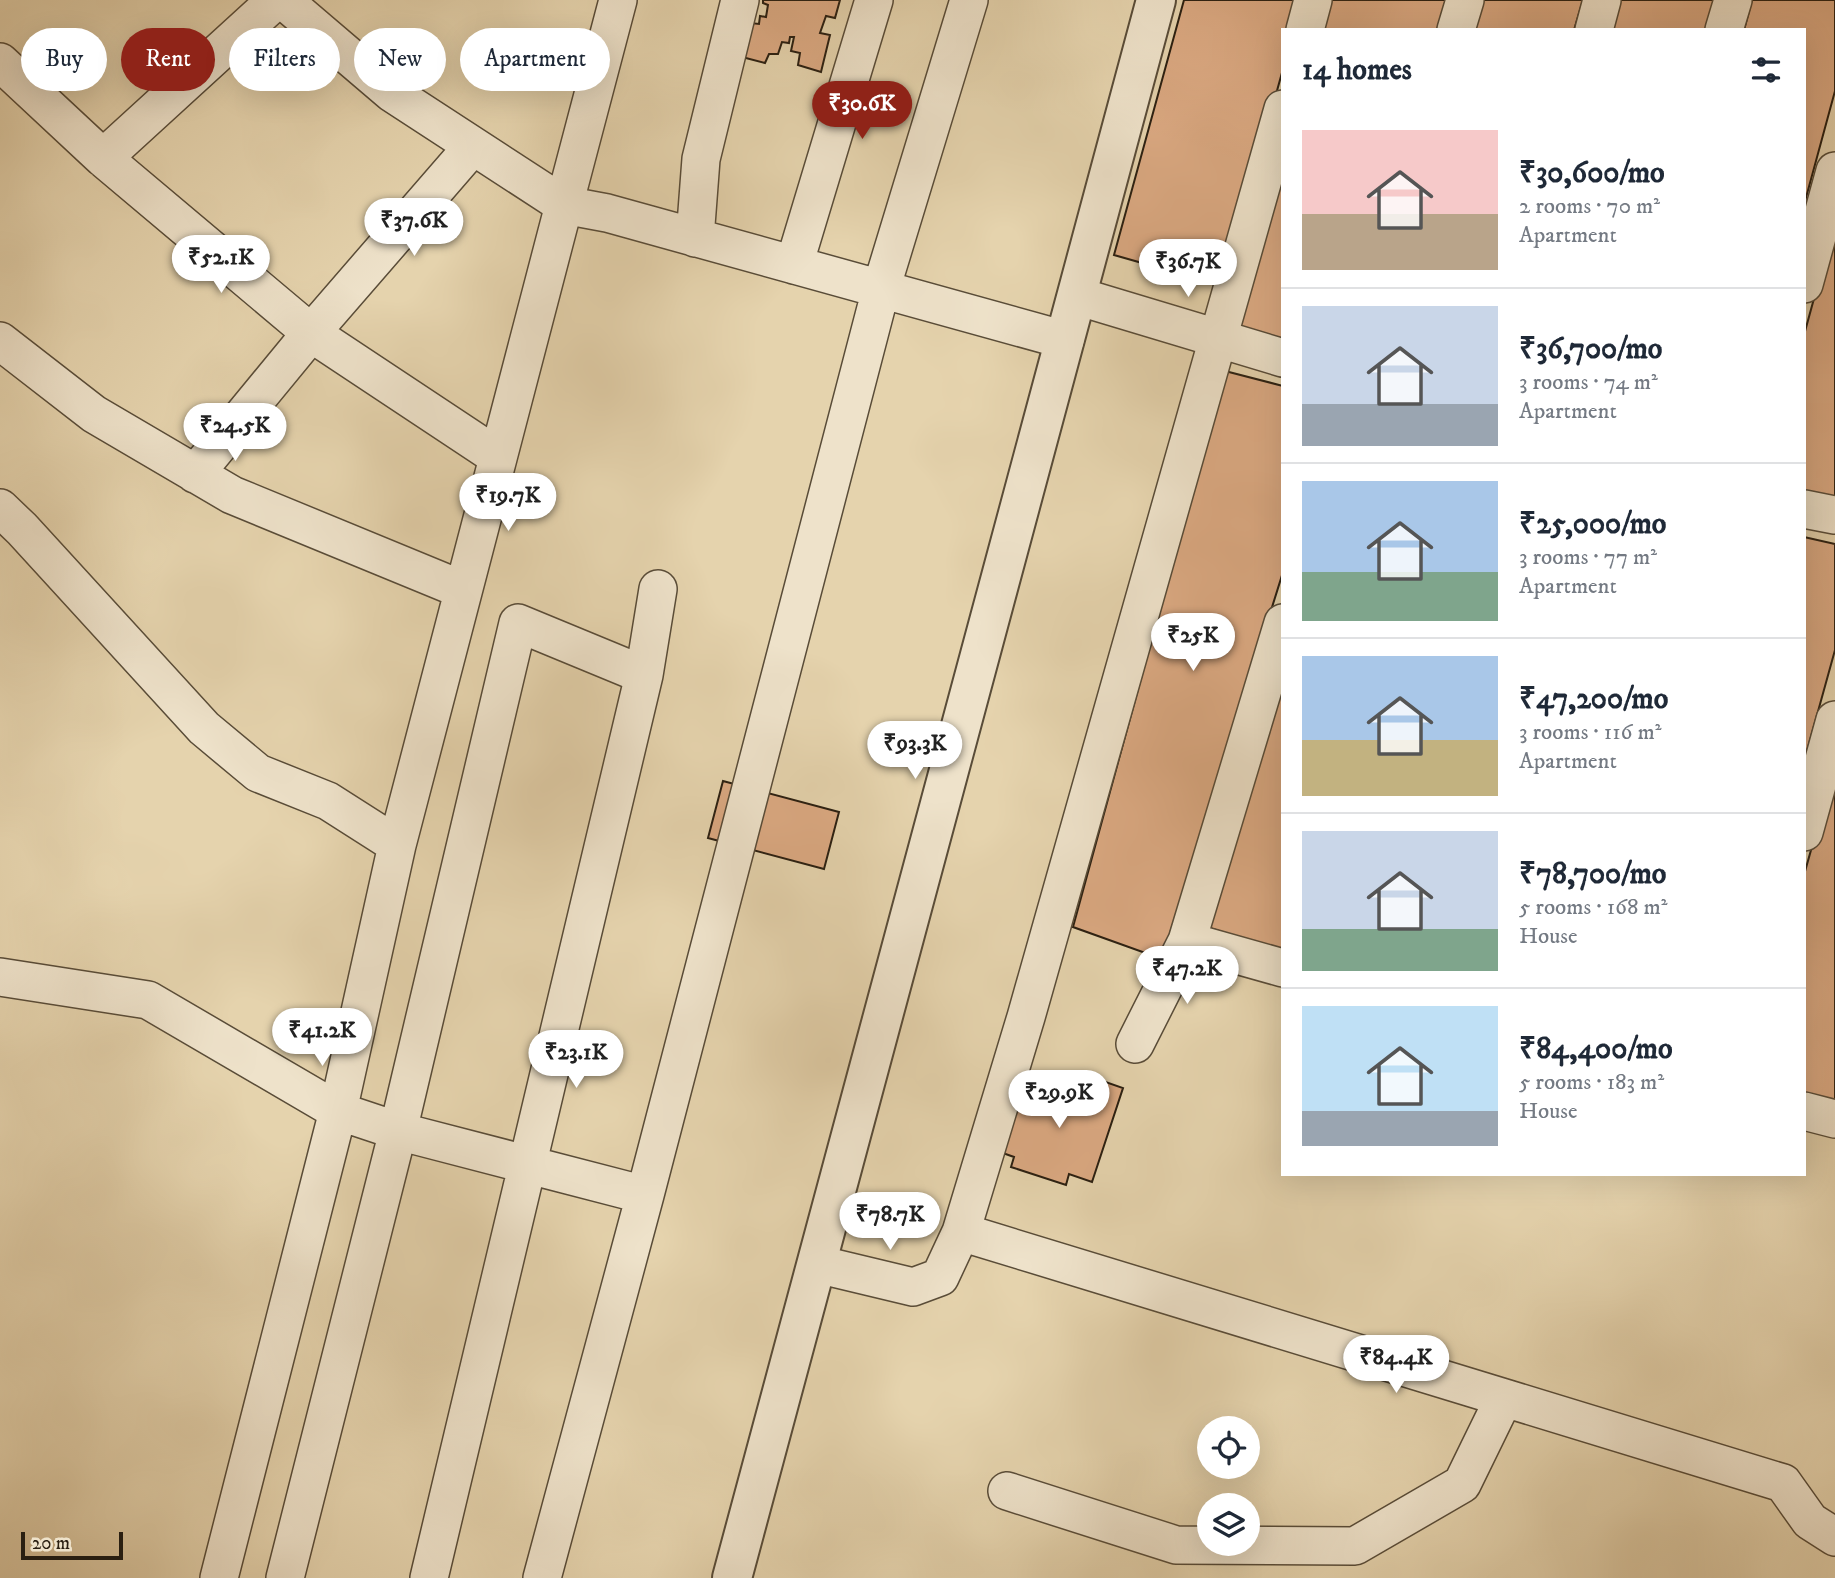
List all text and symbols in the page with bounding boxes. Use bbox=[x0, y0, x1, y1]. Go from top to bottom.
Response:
chip: Buy bbox=[21, 28, 107, 91]
chip: Rent bbox=[121, 28, 215, 91]
chip: Filters bbox=[229, 28, 340, 91]
chip: New bbox=[354, 28, 446, 91]
chip: Apartment bbox=[460, 28, 610, 91]
icon: filters bbox=[1747, 51, 1785, 89]
text: 14 homes bbox=[1302, 52, 1412, 89]
pin: ₹30.6K bbox=[805, 82, 919, 141]
text: ₹30.6K bbox=[828, 89, 896, 118]
text: ₹30,600/mo bbox=[1519, 155, 1665, 192]
icon: home bbox=[1358, 158, 1442, 242]
text: 2 rooms · 70 m² bbox=[1519, 192, 1660, 221]
pin: ₹37.6K bbox=[357, 198, 471, 258]
text: ₹37.6K bbox=[380, 206, 448, 235]
text: Apartment bbox=[1519, 221, 1617, 250]
pin: ₹52.1K bbox=[164, 236, 278, 295]
pin: ₹36.7K bbox=[1131, 240, 1245, 299]
text: ₹52.1K bbox=[188, 243, 254, 272]
text: ₹36.7K bbox=[1155, 247, 1221, 276]
text: ₹36,700/mo bbox=[1519, 331, 1662, 368]
icon: home bbox=[1358, 334, 1442, 418]
text: 3 rooms · 74 m² bbox=[1519, 368, 1658, 397]
text: Apartment bbox=[1519, 397, 1617, 426]
pin: ₹24.5K bbox=[178, 404, 292, 463]
text: ₹24.5K bbox=[199, 411, 271, 440]
pin: ₹19.7K bbox=[451, 474, 565, 533]
text: ₹19.7K bbox=[475, 481, 541, 510]
text: ₹25,000/mo bbox=[1519, 506, 1666, 543]
icon: home bbox=[1358, 509, 1442, 593]
text: 3 rooms · 77 m² bbox=[1519, 543, 1657, 572]
text: Apartment bbox=[1519, 572, 1617, 601]
pin: ₹25K bbox=[1152, 614, 1234, 673]
text: ₹25K bbox=[1167, 621, 1219, 650]
text: ₹47,200/mo bbox=[1519, 681, 1668, 718]
icon: home bbox=[1358, 684, 1442, 768]
text: 3 rooms · 116 m² bbox=[1519, 718, 1662, 747]
pin: ₹93.3K bbox=[858, 722, 972, 781]
text: ₹93.3K bbox=[883, 729, 947, 758]
text: Apartment bbox=[1519, 747, 1617, 776]
text: ₹78,700/mo bbox=[1519, 856, 1666, 893]
icon: home bbox=[1358, 859, 1442, 943]
text: 5 rooms · 168 m² bbox=[1519, 893, 1667, 922]
text: House bbox=[1519, 922, 1577, 951]
pin: ₹47.2K bbox=[1130, 946, 1244, 1006]
text: ₹47.2K bbox=[1152, 954, 1222, 983]
pin: ₹41.2K bbox=[265, 1009, 379, 1068]
text: ₹41.2K bbox=[288, 1016, 356, 1045]
pin: ₹23.1K bbox=[519, 1030, 633, 1090]
text: ₹84,400/mo bbox=[1519, 1031, 1673, 1068]
icon: home bbox=[1358, 1034, 1442, 1118]
text: ₹23.1K bbox=[544, 1038, 608, 1067]
text: 5 rooms · 183 m² bbox=[1519, 1068, 1664, 1097]
pin: ₹29.9K bbox=[1002, 1070, 1116, 1130]
text: ₹29.9K bbox=[1024, 1078, 1094, 1107]
text: House bbox=[1519, 1097, 1577, 1126]
pin: ₹78.7K bbox=[833, 1192, 947, 1252]
text: ₹78.7K bbox=[855, 1200, 925, 1229]
pin: ₹84.4K bbox=[1339, 1336, 1453, 1395]
text: ₹84.4K bbox=[1359, 1343, 1433, 1372]
map controls bbox=[1197, 1416, 1260, 1556]
button: locate bbox=[1197, 1416, 1260, 1479]
button: layers bbox=[1197, 1493, 1260, 1556]
scale bar bbox=[21, 1529, 122, 1561]
text: 20 m bbox=[32, 1532, 70, 1555]

